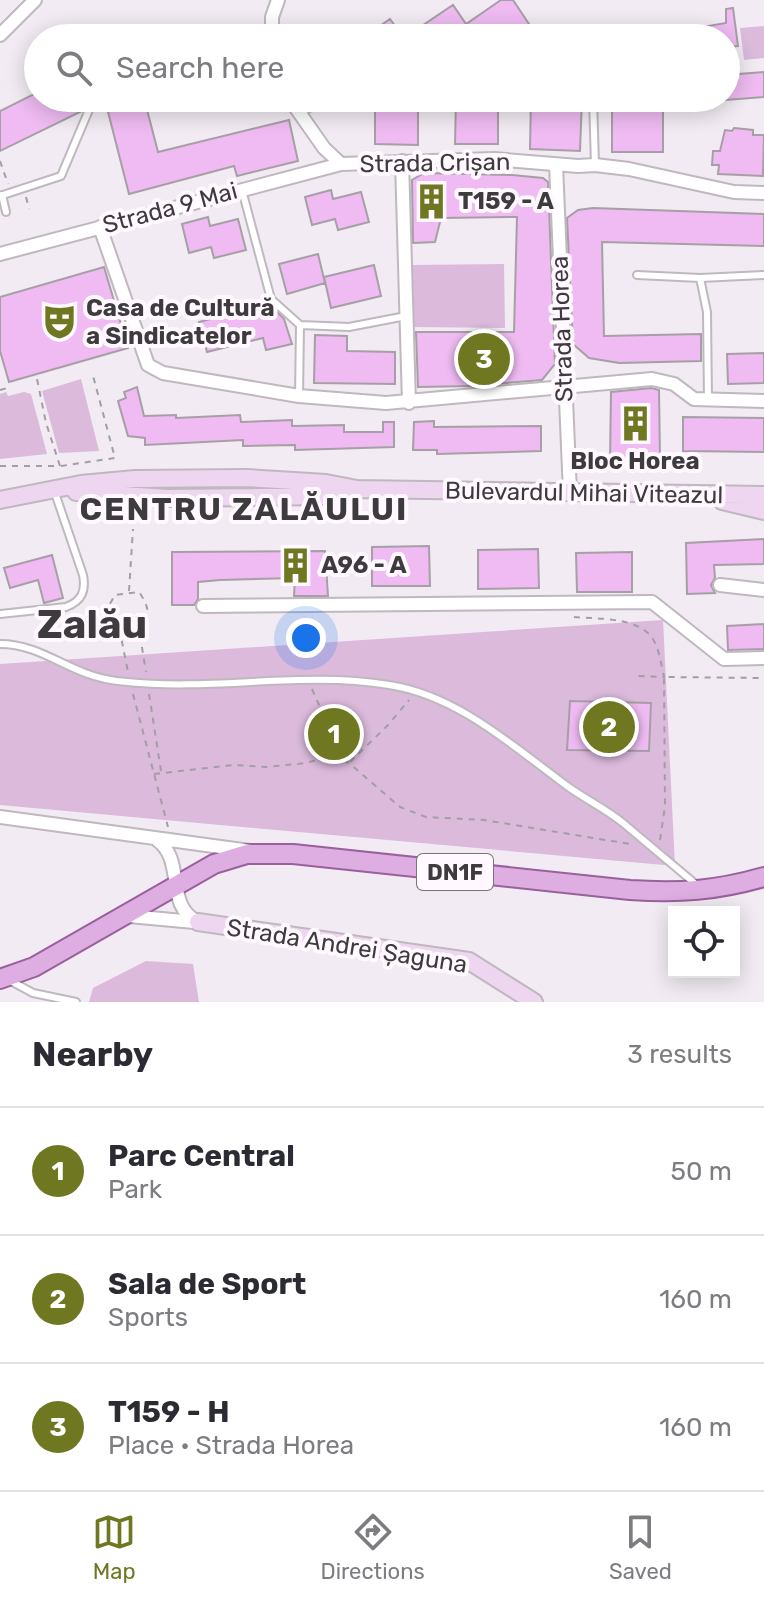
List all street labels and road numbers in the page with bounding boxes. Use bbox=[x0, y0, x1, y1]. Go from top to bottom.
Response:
street label: Strada Crișan bbox=[359, 148, 511, 178]
street label: Strada 9 Mai bbox=[100, 177, 240, 239]
street label: Strada Horea bbox=[545, 255, 579, 403]
street label: Bulevardul Mihai Viteazul bbox=[445, 477, 723, 509]
road number: DN1F bbox=[417, 854, 493, 890]
street label: Strada Andrei Șaguna bbox=[225, 913, 469, 979]

